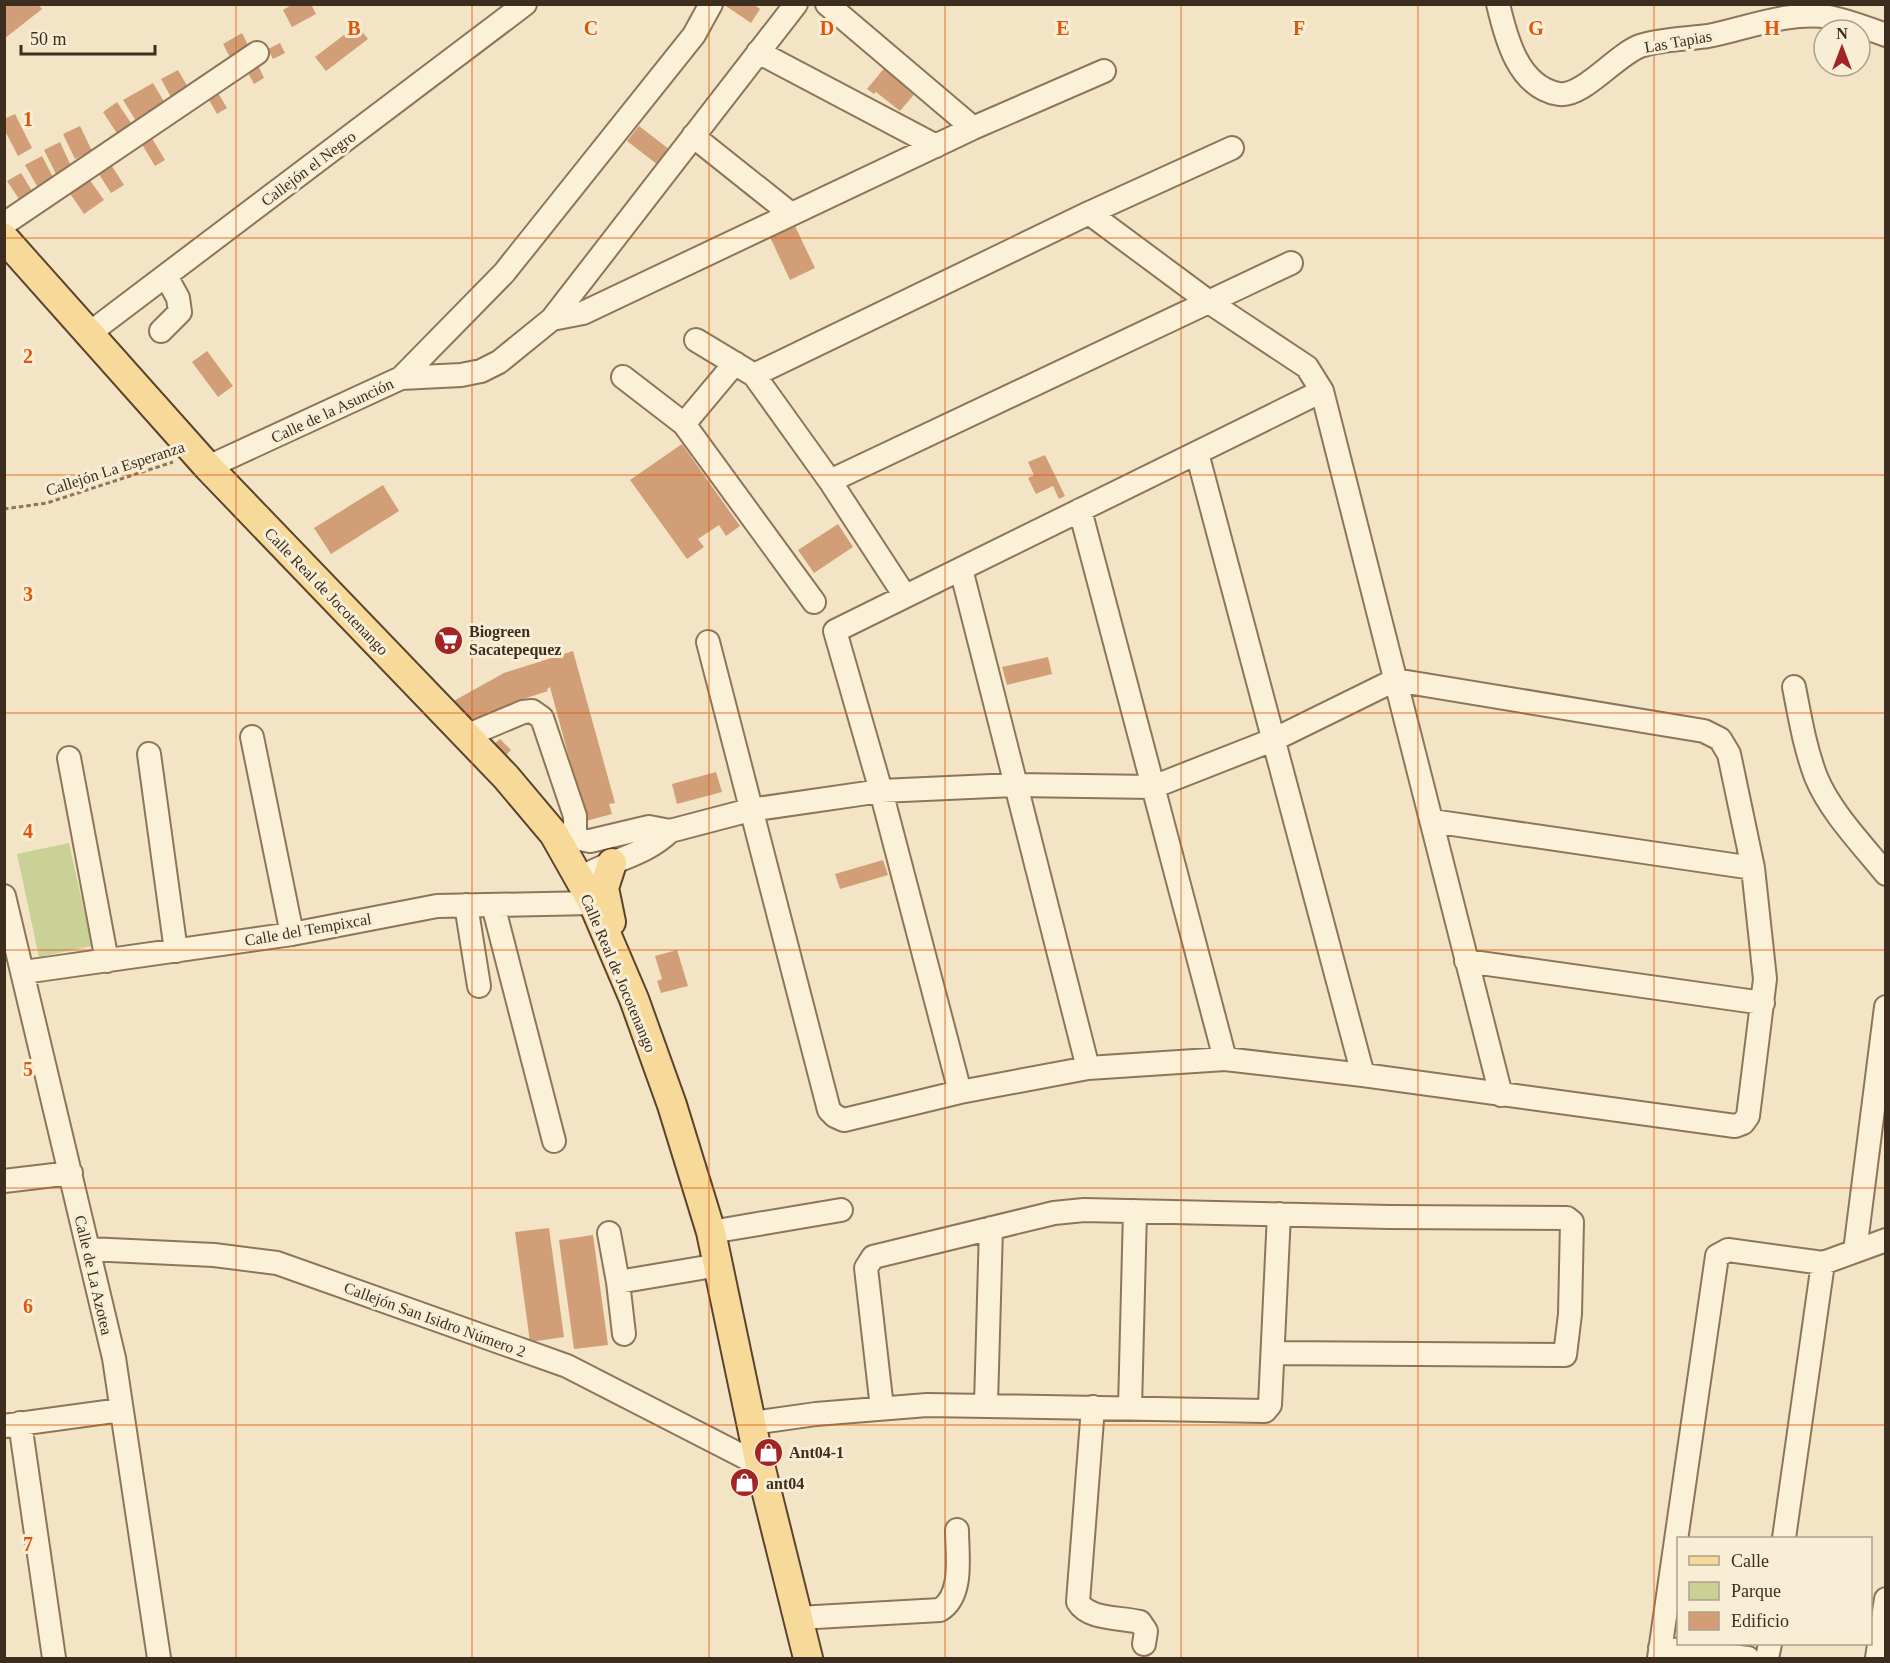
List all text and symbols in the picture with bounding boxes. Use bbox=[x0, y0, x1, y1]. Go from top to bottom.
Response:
text: B bbox=[347, 17, 361, 39]
text: C bbox=[584, 17, 598, 39]
text: D bbox=[820, 17, 834, 39]
text: E bbox=[1056, 17, 1070, 39]
text: F bbox=[1293, 17, 1305, 39]
text: G bbox=[1528, 17, 1544, 39]
text: H bbox=[1764, 17, 1780, 39]
scale bar bbox=[21, 18, 154, 56]
north arrow bbox=[1812, 18, 1872, 78]
text: N bbox=[1836, 25, 1848, 42]
street label: Las Tapias bbox=[1643, 27, 1713, 57]
text: 50 m bbox=[30, 29, 67, 49]
text: 1 bbox=[23, 108, 33, 130]
street label: Callejón el Negro bbox=[258, 127, 359, 210]
text: 2 bbox=[23, 345, 33, 367]
street label: Calle de la Asunción bbox=[268, 375, 396, 446]
street label: Callejón La Esperanza bbox=[44, 438, 187, 500]
street label: Calle Real de Jocotenango bbox=[261, 524, 392, 659]
text: 3 bbox=[23, 583, 33, 605]
place label: Biogreen Sacatepequez bbox=[469, 623, 561, 659]
supermarket icon: Biogreen Sacatepequez bbox=[432, 624, 464, 656]
text: 4 bbox=[23, 820, 33, 842]
street label: Calle Real de Jocotenango bbox=[577, 892, 660, 1055]
street label: Calle del Tempixcal bbox=[243, 910, 373, 950]
text: 5 bbox=[23, 1058, 33, 1080]
street label: Calle de La Azotea bbox=[71, 1214, 116, 1337]
street label: Callejón San Isidro Número 2 bbox=[341, 1279, 528, 1361]
text: 6 bbox=[23, 1295, 33, 1317]
shop icon: Ant04-1 bbox=[752, 1436, 784, 1468]
place label: Ant04-1 bbox=[789, 1444, 844, 1461]
shop icon: ant04 bbox=[729, 1467, 761, 1499]
place label: ant04 bbox=[766, 1475, 804, 1492]
text: 7 bbox=[23, 1533, 33, 1555]
legend bbox=[1677, 1537, 1872, 1645]
text: Calle bbox=[1731, 1551, 1769, 1571]
text: Parque bbox=[1731, 1581, 1781, 1601]
text: Edificio bbox=[1731, 1611, 1789, 1631]

